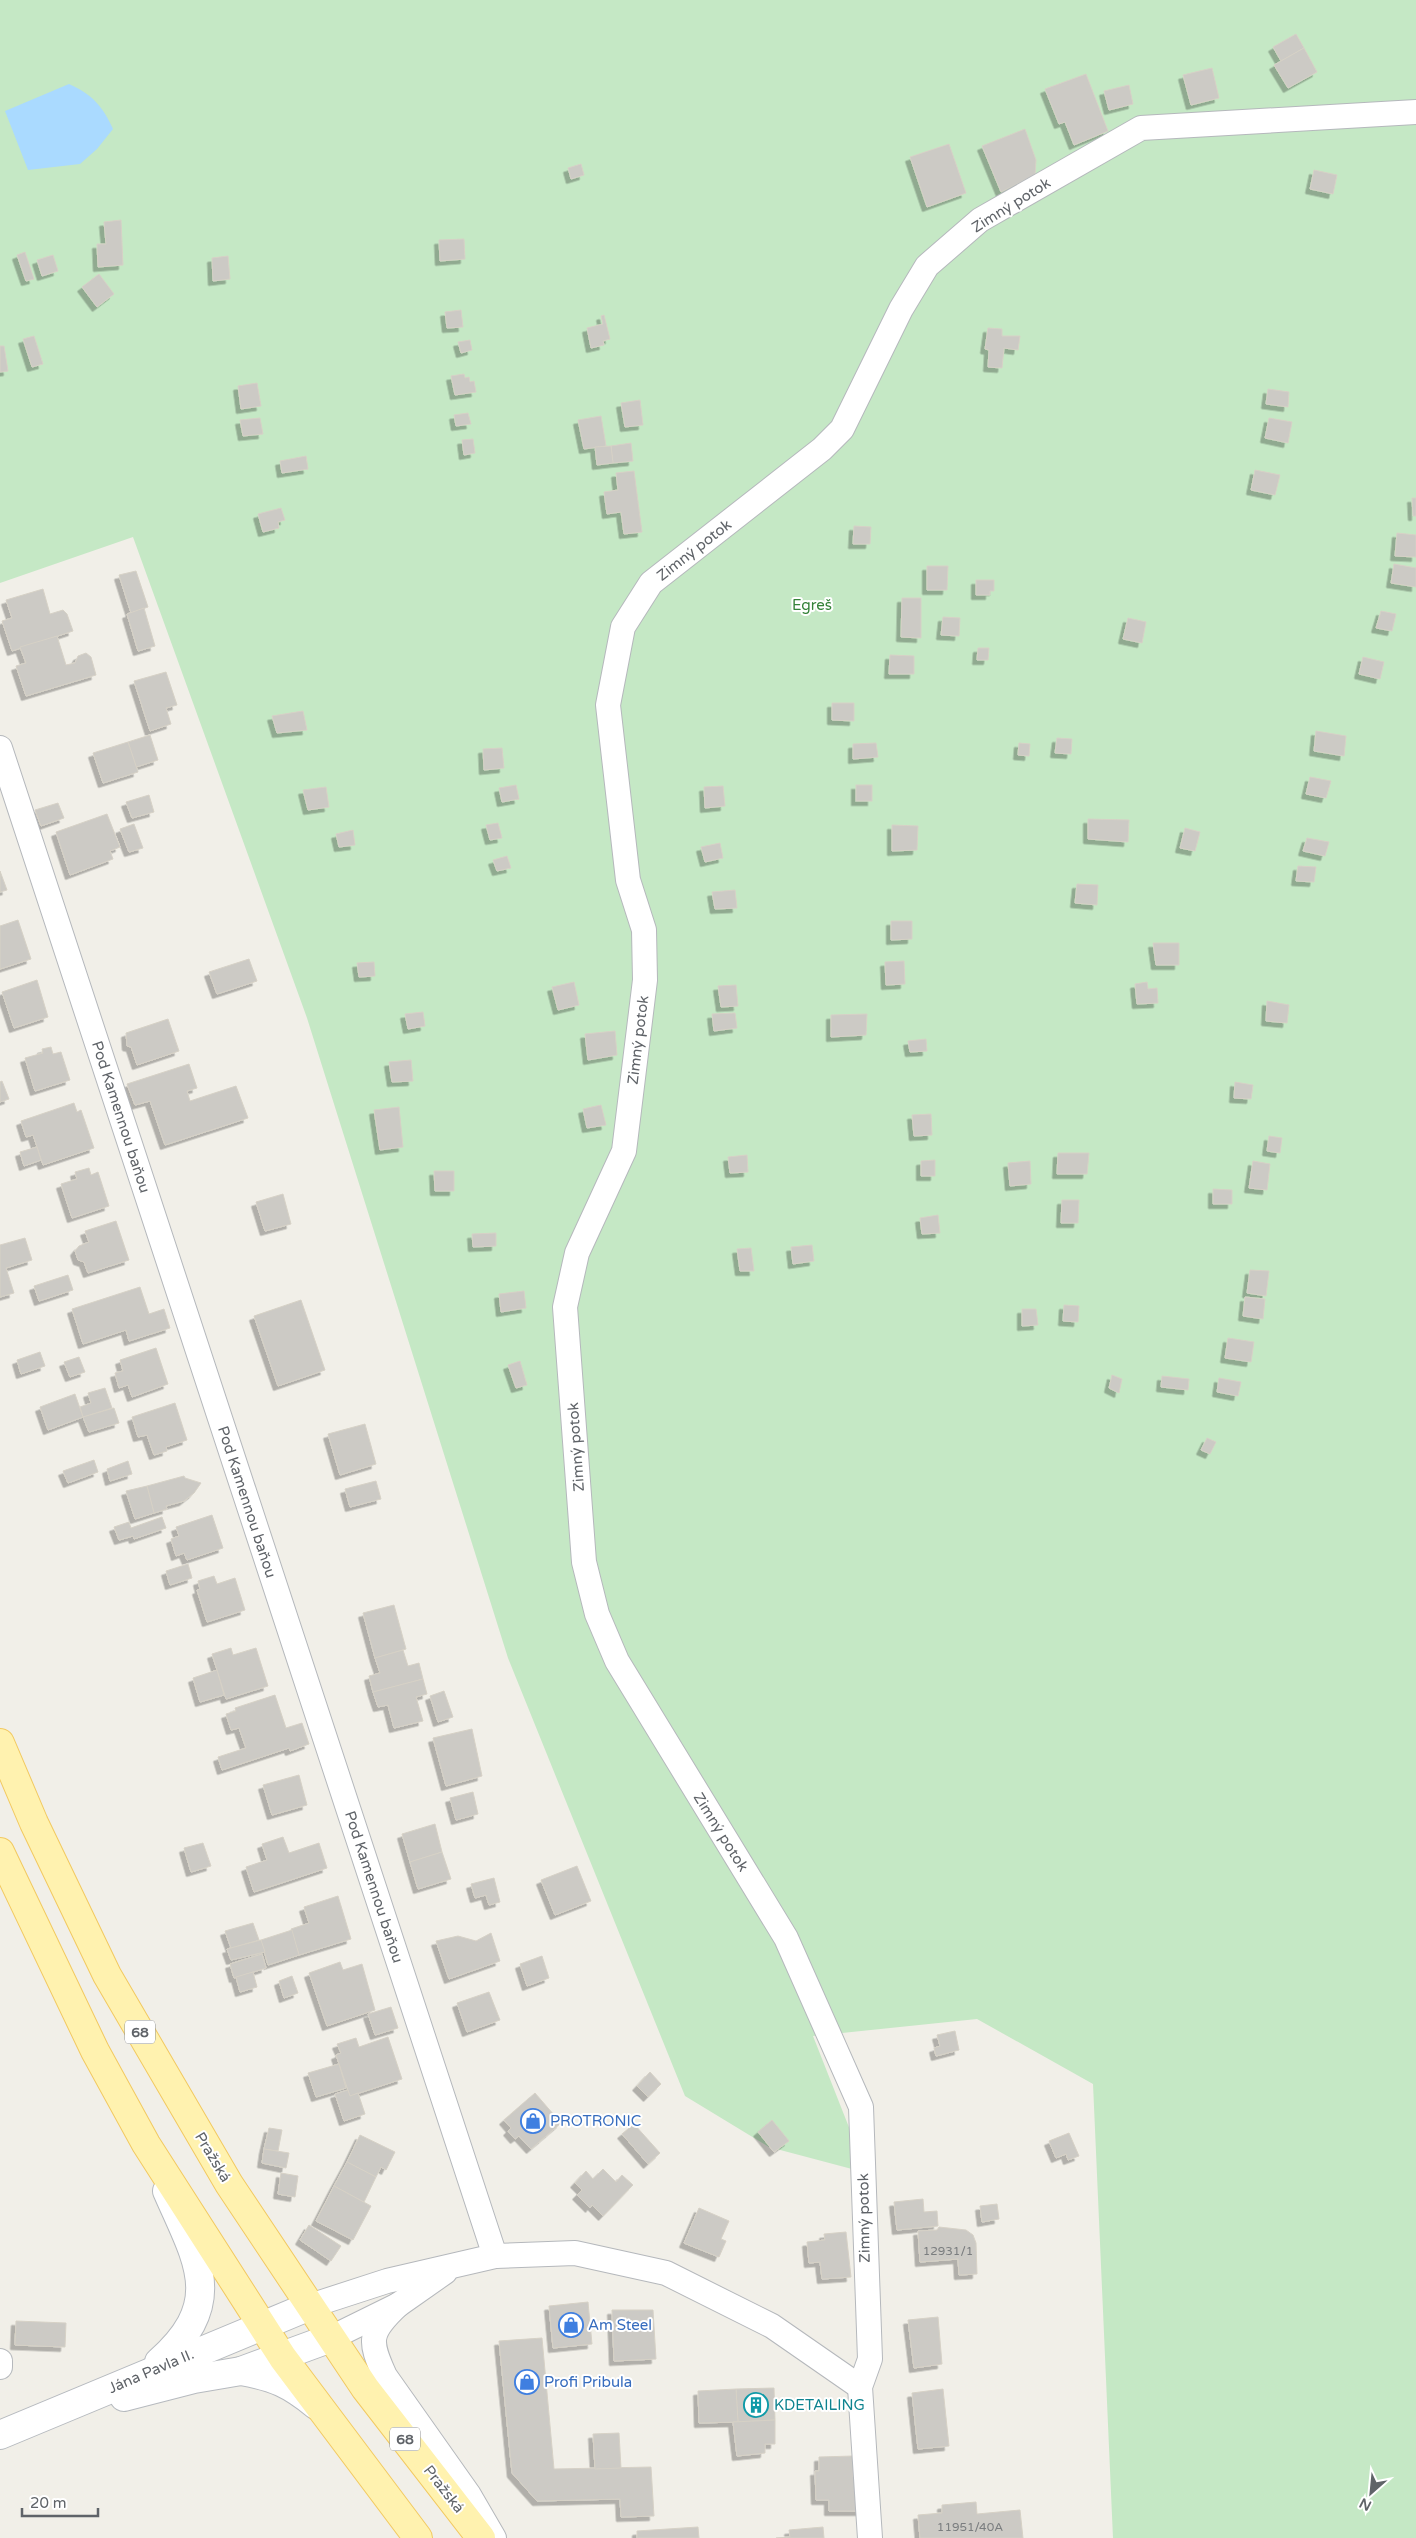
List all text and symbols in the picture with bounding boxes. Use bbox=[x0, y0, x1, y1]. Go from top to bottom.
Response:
street label: Zimný potok bbox=[968, 174, 1054, 236]
street label: Zimný potok bbox=[653, 515, 735, 585]
park label: Egreš bbox=[792, 596, 832, 614]
street label: Zimný potok bbox=[624, 994, 652, 1086]
street label: Pod Kamennou baňou bbox=[88, 1039, 154, 1195]
street label: Zimný potok bbox=[564, 1402, 588, 1492]
street label: Pod Kamennou baňou bbox=[214, 1424, 280, 1580]
street label: Zimný potok bbox=[690, 1789, 752, 1875]
street label: Pod Kamennou baňou bbox=[341, 1809, 407, 1965]
road number: 68 bbox=[125, 2020, 155, 2044]
shop icon: PROTRONIC bbox=[520, 2108, 546, 2134]
place label: PROTRONIC bbox=[550, 2112, 641, 2130]
street label: Pražská bbox=[191, 2129, 235, 2185]
street label: Zimný potok bbox=[854, 2173, 874, 2263]
house number: 12931/1 bbox=[923, 2244, 973, 2258]
shop icon: Am Steel bbox=[558, 2312, 584, 2338]
place label: Am Steel bbox=[588, 2316, 652, 2334]
street label: Jána Pavla II. bbox=[105, 2345, 197, 2397]
shop icon: Profi Pribula bbox=[514, 2369, 540, 2395]
place label: Profi Pribula bbox=[544, 2373, 632, 2391]
building icon: KDETAILING bbox=[743, 2392, 769, 2418]
place label: KDETAILING bbox=[774, 2396, 865, 2414]
road number: 68 bbox=[390, 2428, 420, 2450]
street label: Pražská bbox=[420, 2462, 468, 2516]
north arrow bbox=[1346, 2468, 1396, 2518]
scale bar bbox=[22, 2486, 99, 2518]
text: 20 m bbox=[30, 2494, 67, 2512]
text: N bbox=[1356, 2494, 1374, 2514]
house number: 11951/40A bbox=[937, 2520, 1003, 2534]

